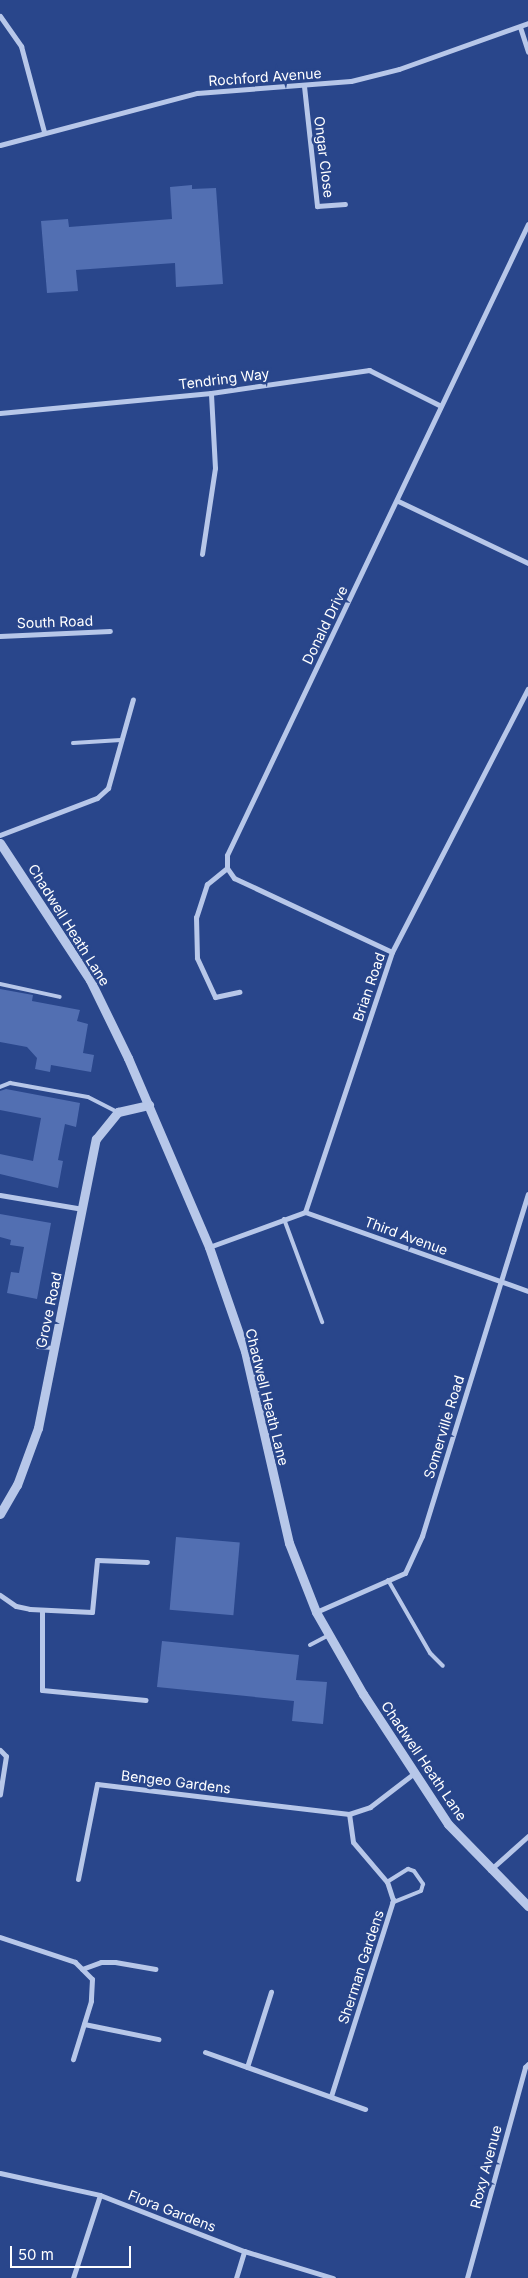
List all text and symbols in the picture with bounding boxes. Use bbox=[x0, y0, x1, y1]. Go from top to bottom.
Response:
street label: Rochford Avenue bbox=[208, 65, 322, 89]
street label: Ongar Close bbox=[311, 115, 337, 199]
street label: Tendring Way bbox=[178, 365, 270, 393]
street label: Donald Drive bbox=[299, 583, 351, 667]
street label: South Road bbox=[17, 612, 93, 632]
street label: Chadwell Heath Lane bbox=[25, 861, 113, 989]
street label: Brian Road bbox=[349, 950, 389, 1024]
street label: Third Avenue bbox=[362, 1213, 450, 1259]
street label: Grove Road bbox=[33, 1271, 65, 1349]
street label: Chadwell Heath Lane bbox=[242, 1327, 292, 1467]
street label: Somerville Road bbox=[420, 1373, 468, 1481]
street label: Chadwell Heath Lane bbox=[378, 1698, 470, 1824]
street label: Bengeo Gardens bbox=[120, 1767, 232, 1797]
street label: Sherman Gardens bbox=[335, 1908, 387, 2026]
street label: Roxy Avenue bbox=[467, 2124, 505, 2210]
street label: Flora Gardens bbox=[126, 2187, 218, 2235]
scale bar bbox=[12, 2236, 134, 2268]
text: 50 m bbox=[18, 2245, 54, 2264]

